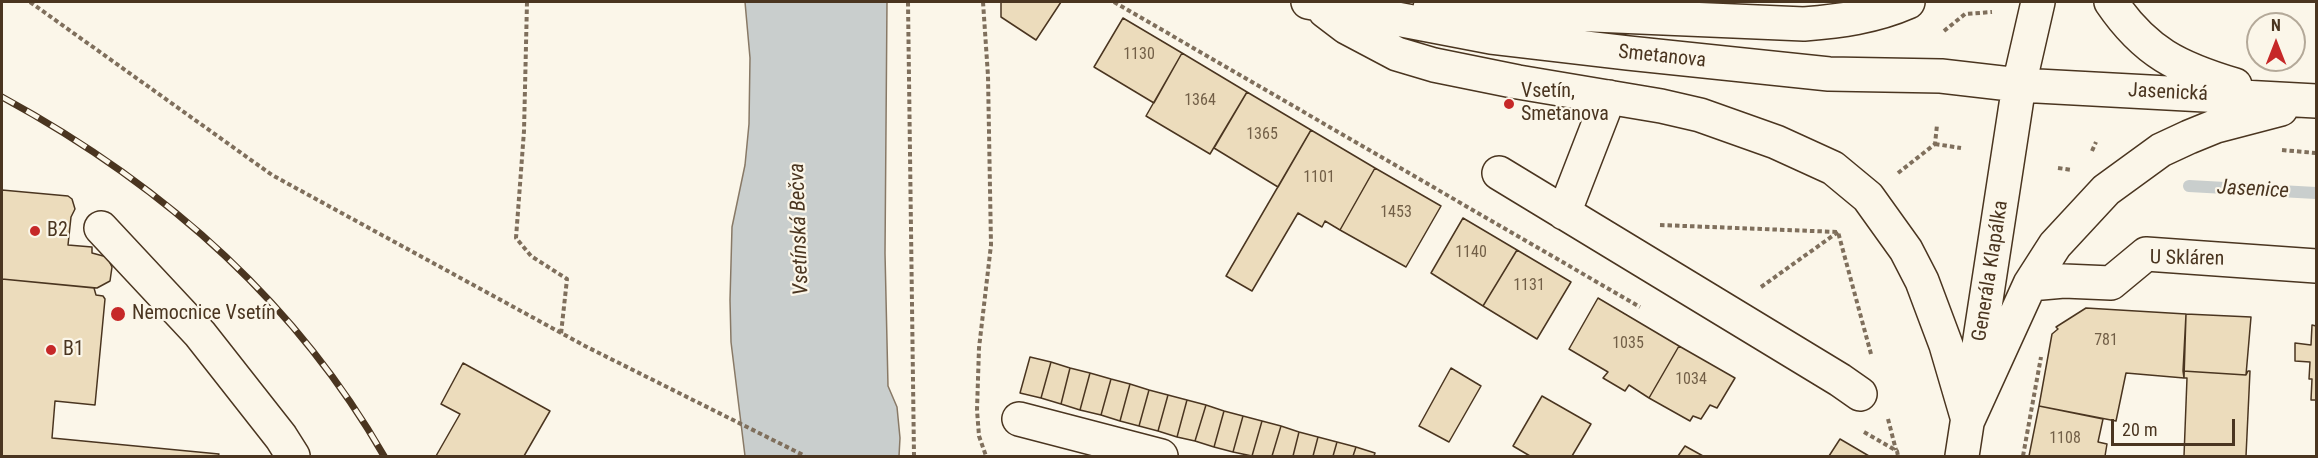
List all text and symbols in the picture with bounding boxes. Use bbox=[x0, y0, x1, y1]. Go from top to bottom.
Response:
north arrow bbox=[2246, 12, 2306, 72]
text: N bbox=[2271, 16, 2281, 35]
street label: Smetanova bbox=[1617, 40, 1707, 74]
house number: 1130 bbox=[1123, 45, 1155, 65]
street label: Jasenická bbox=[2127, 79, 2209, 107]
place label: Vsetín, Smetanova bbox=[1521, 80, 1609, 127]
house number: 1364 bbox=[1184, 91, 1216, 111]
marker: Vsetín, Smetanova bbox=[1502, 97, 1516, 111]
house number: 1365 bbox=[1246, 125, 1278, 145]
water label: Vsetínská Bečva bbox=[785, 162, 815, 296]
house number: 1101 bbox=[1303, 168, 1335, 188]
water label: Jasenice bbox=[2216, 176, 2290, 204]
street label: Generála Klapálka bbox=[1968, 199, 2014, 343]
house number: 1453 bbox=[1380, 203, 1412, 223]
place label: B2 bbox=[47, 219, 68, 243]
marker: B2 bbox=[28, 224, 42, 238]
house number: 1140 bbox=[1455, 243, 1487, 263]
street label: U Skláren bbox=[2150, 246, 2224, 272]
house number: 1131 bbox=[1513, 276, 1545, 296]
place label: Nemocnice Vsetín bbox=[132, 302, 276, 326]
marker: Nemocnice Vsetín bbox=[109, 305, 127, 323]
house number: 781 bbox=[2094, 331, 2118, 351]
house number: 1035 bbox=[1612, 334, 1644, 354]
place label: B1 bbox=[63, 338, 84, 362]
marker: B1 bbox=[44, 343, 58, 357]
house number: 1034 bbox=[1675, 370, 1707, 390]
scale bar bbox=[2114, 407, 2238, 445]
text: 20 m bbox=[2122, 419, 2157, 440]
house number: 1108 bbox=[2049, 429, 2081, 449]

